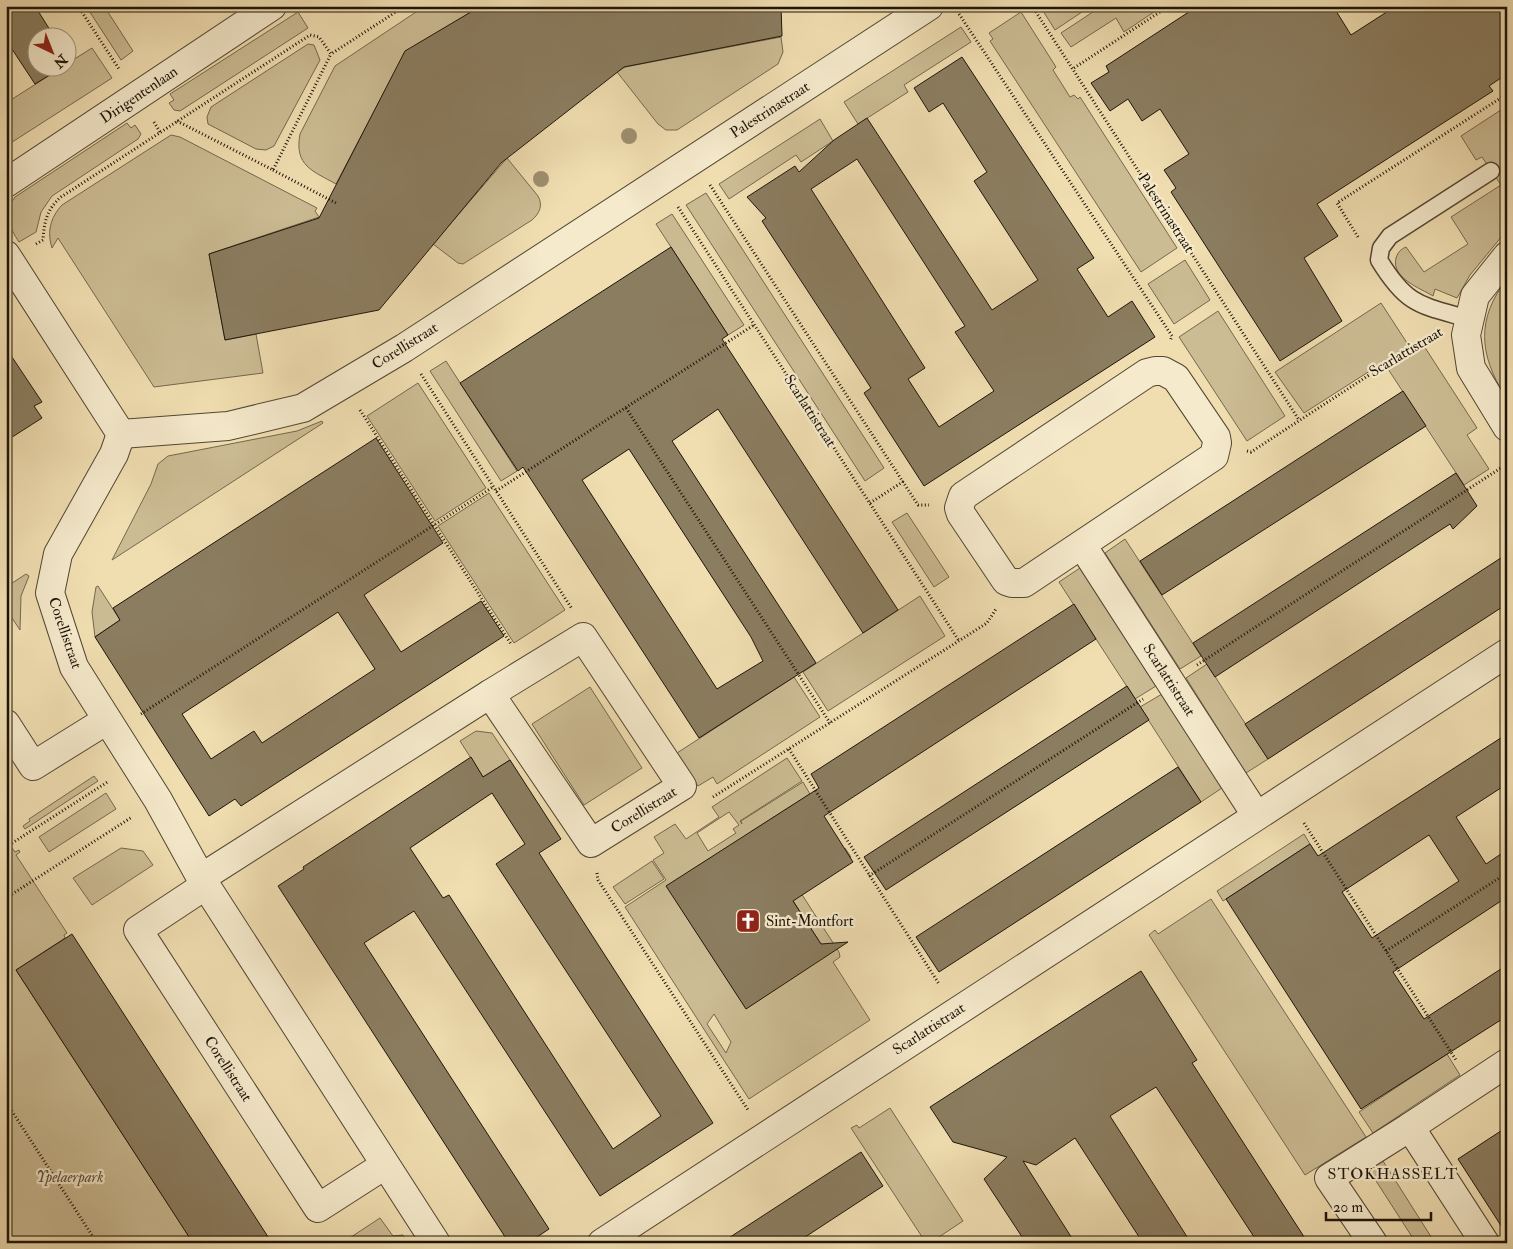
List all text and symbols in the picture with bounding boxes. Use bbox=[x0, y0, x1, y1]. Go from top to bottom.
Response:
north arrow bbox=[28, 28, 78, 78]
text: N bbox=[50, 50, 72, 72]
street label: Dirigentenlaan bbox=[96, 62, 182, 128]
street label: Palestrinastraat bbox=[727, 77, 813, 143]
street label: Palestrinastraat bbox=[1133, 170, 1199, 256]
street label: Corellistraat bbox=[368, 318, 442, 374]
street label: Scarlattistraat bbox=[1366, 323, 1446, 381]
street label: Scarlattistraat bbox=[780, 371, 841, 451]
street label: Corellistraat bbox=[44, 595, 86, 671]
street label: Scarlattistraat bbox=[1139, 640, 1200, 720]
street label: Corellistraat bbox=[607, 782, 681, 838]
church icon: Sint-Montfort bbox=[735, 908, 761, 934]
place label: Sint-Montfort bbox=[766, 912, 854, 931]
street label: Scarlattistraat bbox=[889, 998, 969, 1059]
street label: Corellistraat bbox=[200, 1033, 256, 1106]
district label: STOKHASSELT bbox=[1328, 1164, 1458, 1184]
park label: Ypelaerpark bbox=[37, 1168, 103, 1187]
scale bar bbox=[1326, 1189, 1430, 1221]
text: 20 m bbox=[1333, 1198, 1363, 1217]

